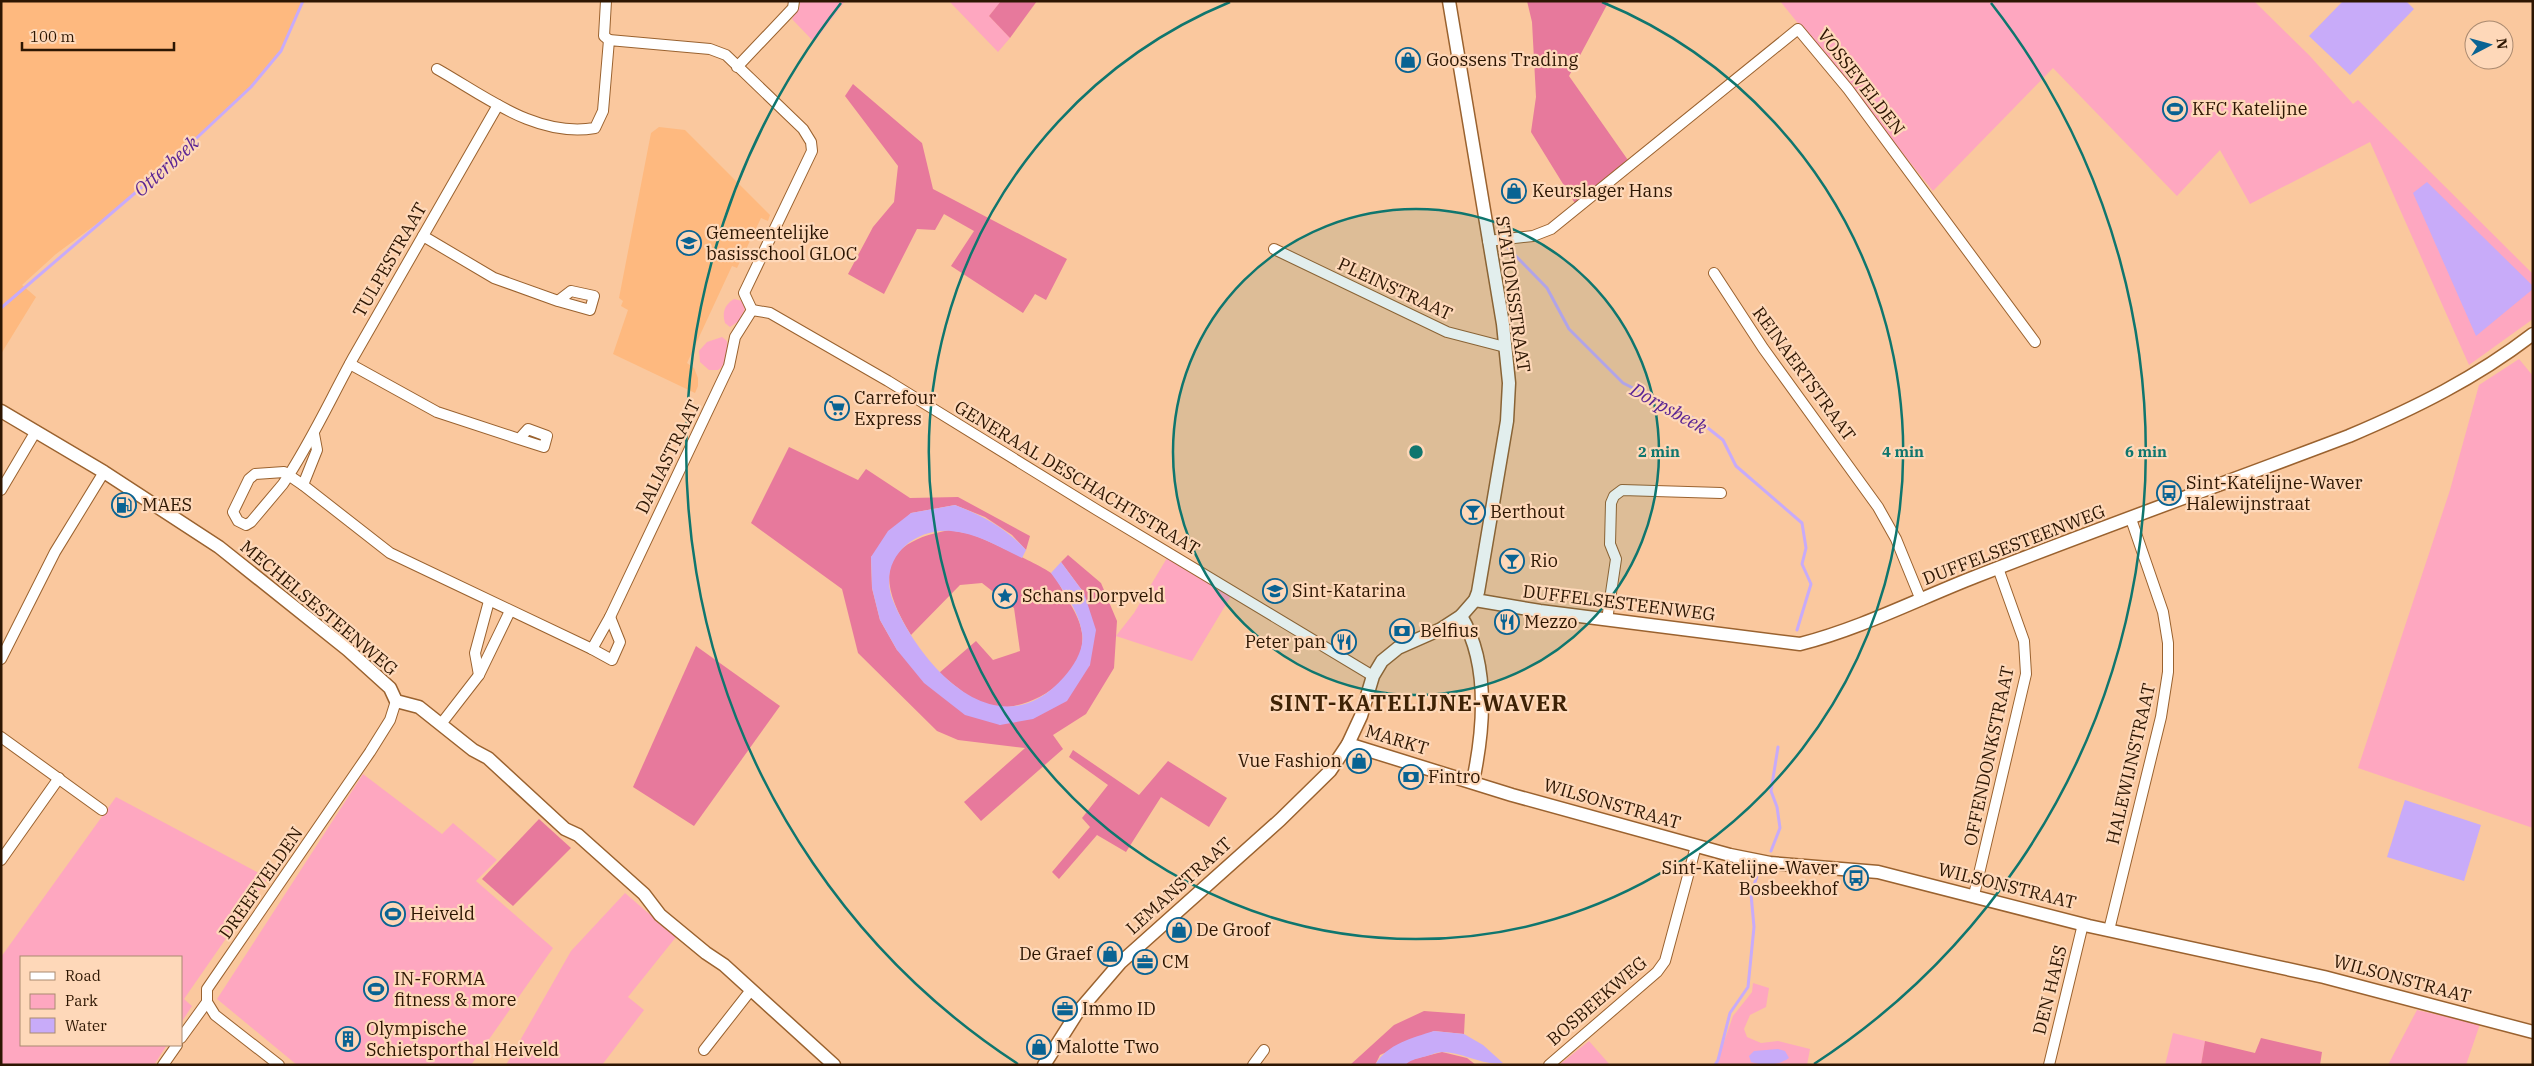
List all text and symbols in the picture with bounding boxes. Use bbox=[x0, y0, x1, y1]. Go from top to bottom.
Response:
scale bar bbox=[22, 20, 175, 52]
north arrow bbox=[2464, 20, 2514, 70]
street label: VOSSEVELDEN bbox=[1813, 24, 1910, 140]
text: 100 m bbox=[30, 27, 75, 46]
text: N bbox=[2492, 37, 2511, 50]
shop icon: Goossens Trading bbox=[1395, 47, 1421, 73]
place label: Goossens Trading bbox=[1426, 48, 1578, 71]
sports icon: KFC Katelijne bbox=[2162, 96, 2188, 122]
place label: KFC Katelijne bbox=[2192, 97, 2307, 120]
water label: Otterbeek bbox=[128, 130, 204, 202]
shop icon: Keurslager Hans bbox=[1501, 178, 1527, 204]
place label: Keurslager Hans bbox=[1532, 179, 1673, 202]
street label: TULPESTRAAT bbox=[347, 198, 432, 321]
street label: STATIONSSTRAAT bbox=[1491, 214, 1536, 374]
place label: Gemeentelijke basisschool GLOC bbox=[706, 221, 857, 265]
school or university icon: Gemeentelijke basisschool GLOC bbox=[676, 230, 702, 256]
street label: PLEINSTRAAT bbox=[1334, 252, 1456, 325]
street label: REINAERTSTRAAT bbox=[1748, 302, 1861, 446]
water label: Dorpsbeek bbox=[1625, 377, 1712, 439]
place label: Carrefour Express bbox=[854, 386, 936, 430]
supermarket icon: Carrefour Express bbox=[824, 395, 850, 421]
street label: GENERAAL DESCHACHTSTRAAT bbox=[950, 395, 1204, 560]
street label: DALIASTRAAT bbox=[630, 396, 705, 518]
text: 2 min bbox=[1638, 442, 1680, 461]
text: 4 min bbox=[1882, 442, 1924, 461]
text: 6 min bbox=[2125, 442, 2167, 461]
centre of rings bbox=[1407, 443, 1425, 461]
place label: Sint-Katelijne-Waver Halewijnstraat bbox=[2186, 471, 2362, 515]
bus stop icon: Sint-Katelijne-Waver Halewijnstraat bbox=[2156, 480, 2182, 506]
fuel station icon: MAES bbox=[111, 492, 137, 518]
place label: MAES bbox=[142, 493, 192, 516]
bar icon: Berthout bbox=[1460, 499, 1486, 525]
street label: DUFFELSESTEENWEG bbox=[1919, 499, 2108, 590]
place label: Berthout bbox=[1490, 500, 1565, 523]
street label: MECHELSESTEENWEG bbox=[236, 535, 403, 680]
bar icon: Rio bbox=[1499, 548, 1525, 574]
place label: Rio bbox=[1530, 549, 1558, 572]
school or university icon: Sint-Katarina bbox=[1262, 578, 1288, 604]
place label: Sint-Katarina bbox=[1292, 579, 1406, 602]
street label: DUFFELSESTEENWEG bbox=[1521, 579, 1717, 626]
place icon: Schans Dorpveld bbox=[992, 583, 1018, 609]
place label: Schans Dorpveld bbox=[1022, 584, 1165, 607]
restaurant icon: Mezzo bbox=[1494, 609, 1520, 635]
place label: Mezzo bbox=[1524, 610, 1578, 633]
bank icon: Belfius bbox=[1389, 618, 1415, 644]
place label: Belfius bbox=[1420, 619, 1478, 642]
restaurant icon: Peter pan bbox=[1331, 629, 1357, 655]
place label: Peter pan bbox=[1245, 630, 1326, 653]
street label: OFFENDONKSTRAAT bbox=[1958, 663, 2019, 848]
street label: HALEWIJNSTRAAT bbox=[2101, 681, 2160, 847]
district label: SINT-KATELIJNE-WAVER bbox=[1270, 688, 1568, 717]
street label: MARKT bbox=[1363, 719, 1432, 760]
shop icon: Vue Fashion bbox=[1346, 748, 1372, 774]
place label: Vue Fashion bbox=[1238, 749, 1342, 772]
bank icon: Fintro bbox=[1398, 764, 1424, 790]
place label: Fintro bbox=[1428, 765, 1480, 788]
street label: WILSONSTRAAT bbox=[1541, 773, 1684, 834]
street label: DREEFVELDEN bbox=[213, 822, 308, 943]
street label: LEMANSTRAAT bbox=[1121, 832, 1236, 939]
place label: Sint-Katelijne-Waver Bosbeekhof bbox=[1662, 856, 1840, 900]
street label: WILSONSTRAAT bbox=[1935, 857, 2079, 914]
bus stop icon: Sint-Katelijne-Waver Bosbeekhof bbox=[1843, 865, 1869, 891]
sports icon: Heiveld bbox=[380, 901, 406, 927]
place label: Heiveld bbox=[410, 902, 475, 925]
shop icon: De Groof bbox=[1166, 917, 1192, 943]
place label: De Groof bbox=[1196, 918, 1272, 941]
shop icon: De Graef bbox=[1097, 941, 1123, 967]
place label: De Graef bbox=[1019, 942, 1094, 965]
street label: DEN HAES bbox=[2027, 943, 2072, 1037]
office icon: CM bbox=[1132, 949, 1158, 975]
street label: WILSONSTRAAT bbox=[2331, 949, 2474, 1008]
place label: CM bbox=[1162, 950, 1189, 973]
street label: BOSBEEKWEG bbox=[1542, 951, 1652, 1050]
legend bbox=[20, 956, 182, 1046]
text: Road bbox=[65, 966, 101, 985]
place label: IN-FORMA fitness & more bbox=[394, 967, 516, 1011]
sports icon: IN-FORMA fitness & more bbox=[363, 976, 389, 1002]
text: Park bbox=[65, 991, 98, 1010]
office icon: Immo ID bbox=[1052, 996, 1078, 1022]
place label: Immo ID bbox=[1082, 997, 1156, 1020]
text: Water bbox=[65, 1016, 107, 1035]
place label: Olympische Schietsporthal Heiveld bbox=[366, 1017, 559, 1061]
building icon: Olympische Schietsporthal Heiveld bbox=[335, 1026, 361, 1052]
shop icon: Malotte Two bbox=[1026, 1034, 1052, 1060]
place label: Malotte Two bbox=[1056, 1035, 1159, 1058]

